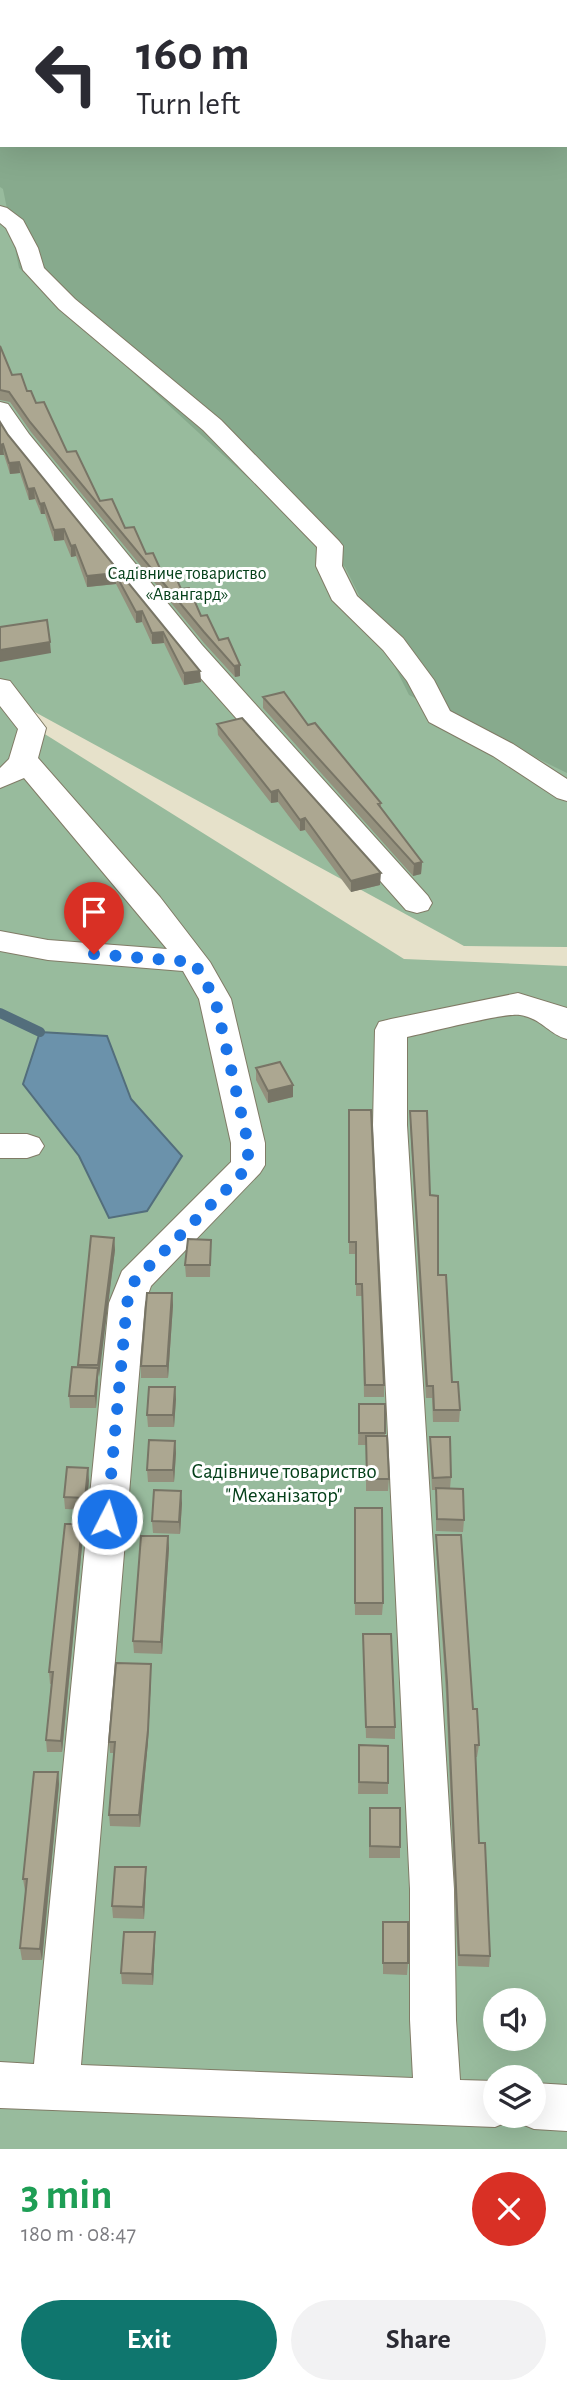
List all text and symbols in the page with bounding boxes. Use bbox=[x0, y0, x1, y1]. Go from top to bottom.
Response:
icon: left bbox=[21, 28, 112, 119]
text: 160 m bbox=[136, 30, 250, 79]
text: Turn left bbox=[136, 88, 240, 120]
park label: Садівниче товариство «Авангард» bbox=[108, 565, 266, 604]
pin bbox=[64, 882, 124, 954]
icon: arrive bbox=[75, 893, 113, 931]
park label: Садівниче товариство "Механізатор" bbox=[191, 1461, 377, 1506]
position arrow bbox=[70, 1482, 144, 1556]
map controls bbox=[483, 1988, 546, 2128]
button: sound bbox=[483, 1988, 546, 2051]
button: layers bbox=[483, 2065, 546, 2128]
button: close bbox=[472, 2172, 546, 2246]
text: 3 min bbox=[21, 2174, 113, 2216]
text: 180 m · 08:47 bbox=[21, 2223, 136, 2246]
button: Exit bbox=[21, 2300, 277, 2380]
button: Share bbox=[291, 2300, 546, 2380]

